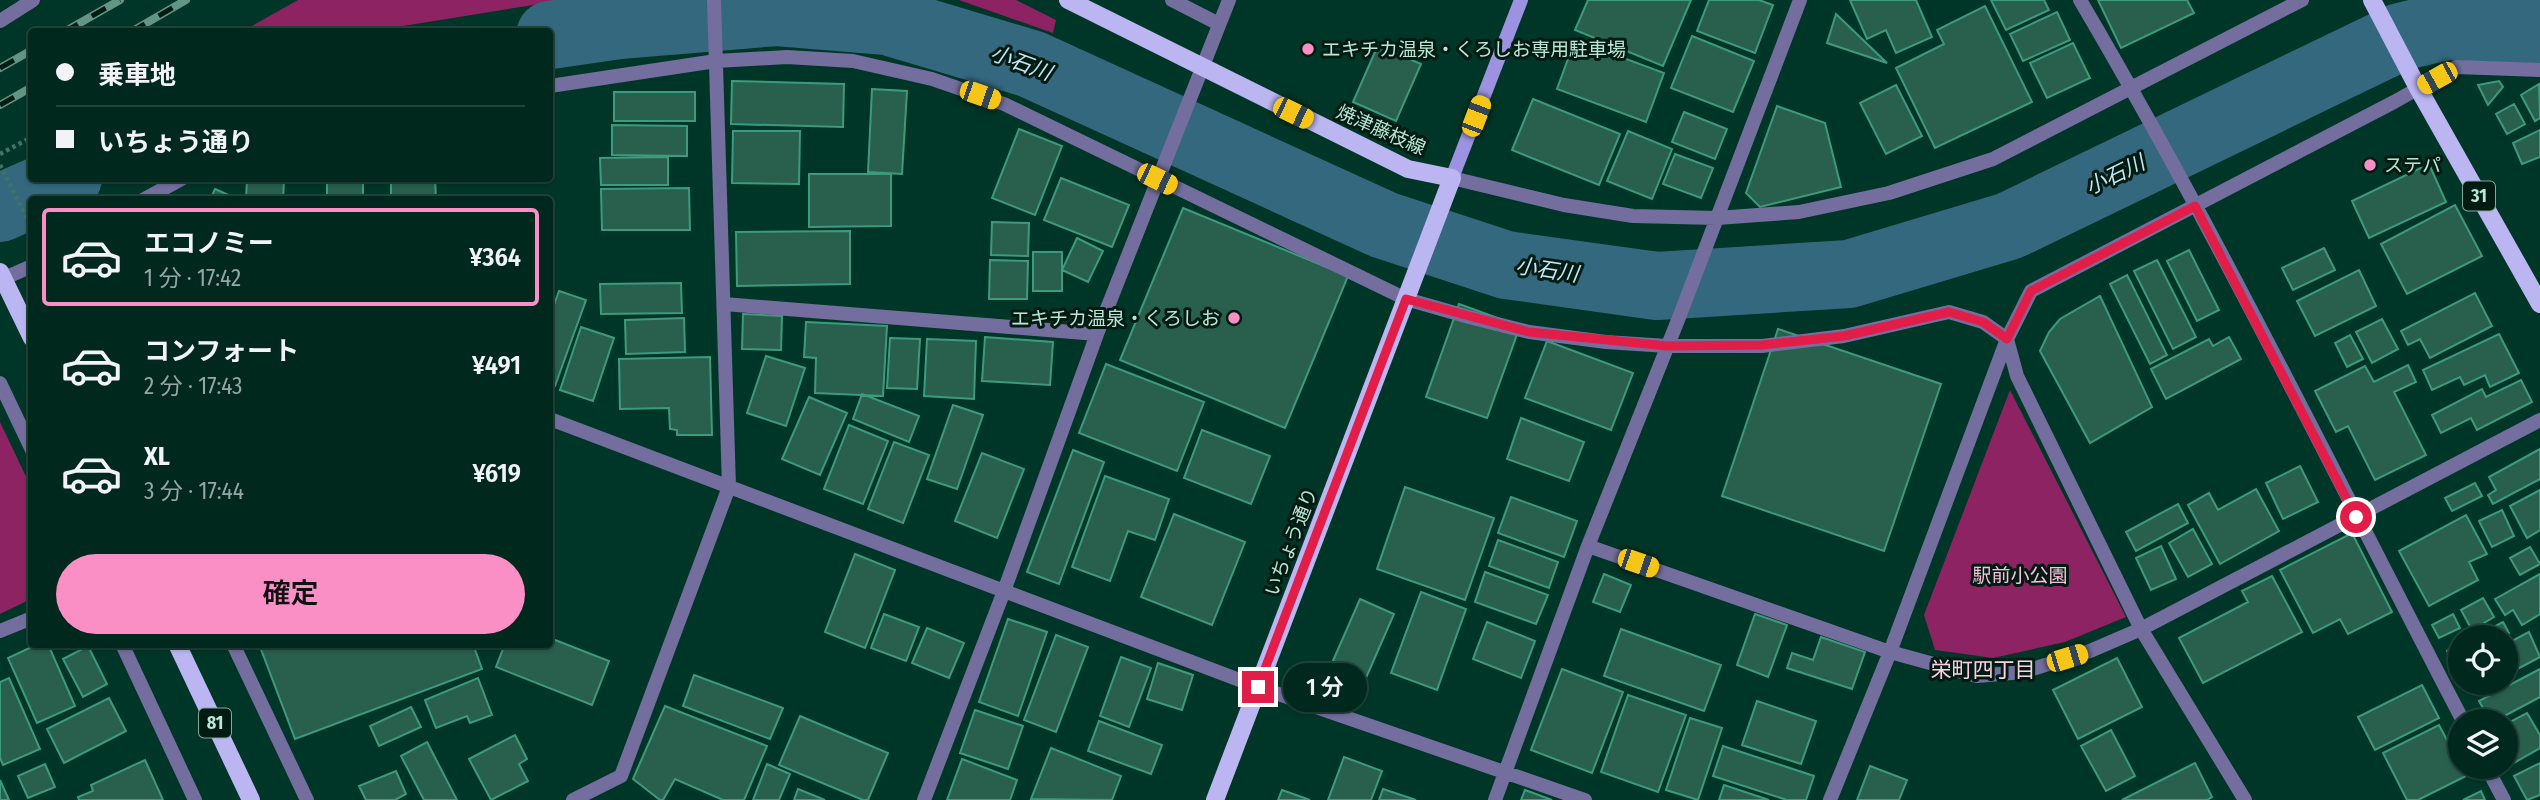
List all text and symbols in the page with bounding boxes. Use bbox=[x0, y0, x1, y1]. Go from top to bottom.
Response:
place label: エキチカ温泉・くろしお専用駐車場 bbox=[1322, 38, 1626, 61]
water label: 小石川 bbox=[987, 40, 1057, 87]
marker: エキチカ温泉・くろしお専用駐車場 bbox=[1300, 41, 1316, 57]
car bbox=[2414, 59, 2461, 97]
text: 乗車地 bbox=[98, 60, 176, 91]
car bbox=[957, 78, 1004, 112]
car bbox=[1459, 93, 1494, 139]
car bbox=[1270, 94, 1317, 132]
street label: 焼津藤枝線 bbox=[1333, 100, 1429, 160]
text: いちょう通り bbox=[98, 127, 254, 158]
water label: 小石川 bbox=[2081, 149, 2151, 200]
place label: ステパ bbox=[2384, 154, 2441, 177]
marker: ステパ bbox=[2362, 157, 2378, 173]
car bbox=[1134, 160, 1181, 198]
road number: 31 bbox=[2463, 182, 2495, 210]
icon: car bbox=[60, 226, 123, 289]
text: エコノミー bbox=[144, 228, 274, 259]
text: ¥364 bbox=[469, 242, 521, 273]
water label: 小石川 bbox=[1514, 253, 1582, 288]
text: 1 分 · 17:42 bbox=[144, 264, 241, 292]
place label: エキチカ温泉・くろしお bbox=[1011, 307, 1220, 330]
marker: エキチカ温泉・くろしお bbox=[1226, 310, 1242, 326]
icon: car bbox=[60, 334, 123, 397]
text: コンフォート bbox=[144, 336, 299, 367]
text: ¥491 bbox=[472, 350, 521, 381]
text: 2 分 · 17:43 bbox=[144, 372, 242, 400]
text: XL bbox=[144, 441, 170, 472]
icon: car bbox=[60, 442, 123, 505]
text: ¥619 bbox=[472, 458, 521, 489]
text: 3 分 · 17:44 bbox=[144, 477, 244, 505]
street label: いちょう通り bbox=[1260, 485, 1322, 599]
route start bbox=[2340, 501, 2372, 533]
car bbox=[1615, 546, 1662, 580]
button: 確定 bbox=[56, 554, 525, 634]
park label: 駅前小公園 bbox=[1972, 564, 2068, 587]
map controls bbox=[2448, 625, 2518, 779]
button: locate bbox=[2448, 625, 2518, 695]
car bbox=[2044, 642, 2091, 674]
district label: 栄町四丁目 bbox=[1931, 657, 2036, 683]
callout: 1 分 bbox=[1282, 662, 1366, 712]
route end bbox=[1242, 671, 1274, 703]
text: 1 分 bbox=[1306, 673, 1344, 701]
road number: 81 bbox=[199, 708, 231, 738]
button: layers bbox=[2448, 709, 2518, 779]

